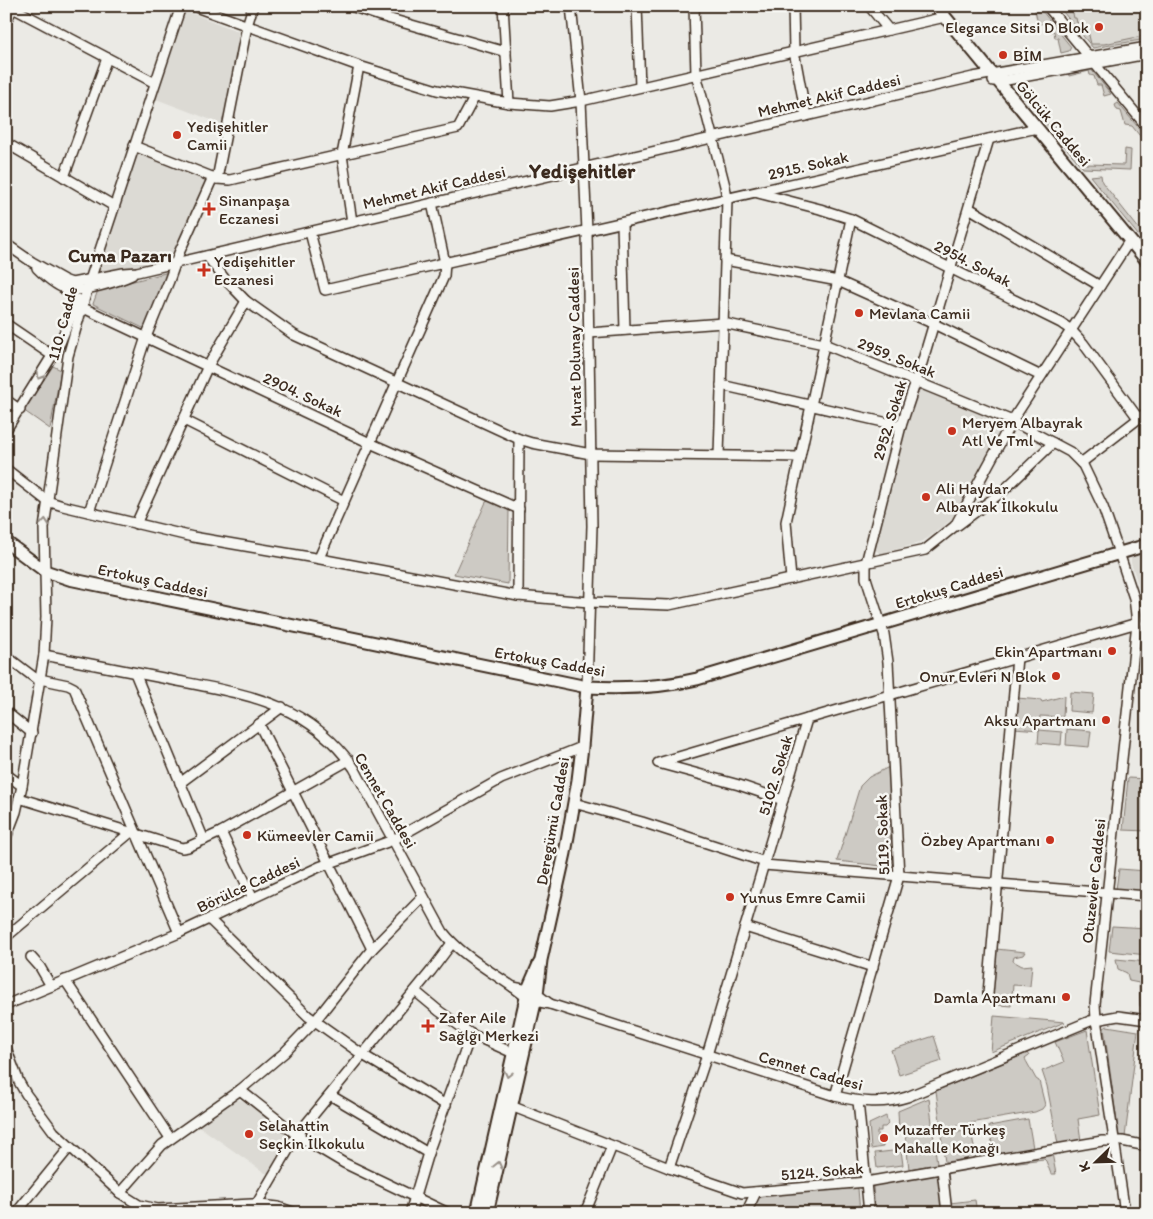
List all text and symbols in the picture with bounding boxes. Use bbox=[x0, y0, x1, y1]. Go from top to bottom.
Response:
place label: Elegance Sitsi D Blok bbox=[945, 18, 1089, 37]
marker: Elegance Sitsi D Blok bbox=[1093, 21, 1105, 33]
place label: BİM bbox=[1013, 46, 1042, 65]
marker: BİM bbox=[997, 49, 1009, 61]
street label: Mehmet Akif Caddesi bbox=[756, 70, 902, 121]
street label: Gölcük Caddesi bbox=[1012, 76, 1095, 170]
place label: Yedişehitler Camii bbox=[187, 117, 268, 154]
marker: Yedişehitler Camii bbox=[171, 129, 183, 141]
street label: 2915. Sokak bbox=[766, 147, 850, 184]
district label: Yedişehitler bbox=[528, 158, 636, 184]
street label: Mehmet Akif Caddesi bbox=[361, 162, 507, 213]
place label: Sinanpaşa Eczanesi bbox=[219, 191, 290, 228]
marker: Sinanpaşa Eczanesi bbox=[203, 203, 215, 215]
street label: 2954. Sokak bbox=[931, 236, 1014, 291]
district label: Cuma Pazarı bbox=[68, 244, 172, 267]
place label: Yedişehitler Eczanesi bbox=[214, 252, 295, 289]
marker: Yedişehitler Eczanesi bbox=[198, 264, 210, 276]
street label: Murat Dolunay Caddesi bbox=[564, 267, 585, 427]
street label: 110. Cadde bbox=[43, 284, 81, 362]
place label: Mevlana Camii bbox=[869, 304, 970, 323]
marker: Mevlana Camii bbox=[853, 307, 865, 319]
street label: 2959. Sokak bbox=[855, 333, 939, 382]
street label: 2904. Sokak bbox=[260, 368, 345, 421]
one-way arrow bbox=[37, 371, 47, 380]
street label: 2952. Sokak bbox=[868, 378, 911, 462]
place label: Meryem Albayrak Atl Ve Tml bbox=[962, 413, 1083, 450]
marker: Meryem Albayrak Atl Ve Tml bbox=[946, 425, 958, 437]
place label: Ali Haydar Albayrak İlkokulu bbox=[936, 479, 1058, 516]
marker: Ali Haydar Albayrak İlkokulu bbox=[920, 491, 932, 503]
one-way arrow bbox=[39, 518, 50, 526]
street label: Ertokuş Caddesi bbox=[96, 560, 210, 601]
street label: Ertokuş Caddesi bbox=[893, 562, 1005, 613]
street label: Ertokuş Caddesi bbox=[493, 642, 607, 681]
place label: Ekin Apartmanı bbox=[995, 642, 1102, 661]
marker: Ekin Apartmanı bbox=[1106, 645, 1118, 657]
place label: Onur Evleri N Blok bbox=[919, 667, 1047, 686]
marker: Onur Evleri N Blok bbox=[1050, 670, 1062, 682]
place label: Aksu Apartmanı bbox=[984, 711, 1096, 730]
marker: Aksu Apartmanı bbox=[1100, 714, 1112, 726]
street label: 5102. Sokak bbox=[754, 733, 797, 818]
street label: Cennet Caddesi bbox=[350, 749, 421, 852]
street label: Deregümü Caddesi bbox=[532, 755, 573, 887]
street label: 5119. Sokak bbox=[872, 794, 893, 876]
street label: Otuzevler Caddesi bbox=[1077, 818, 1110, 944]
place label: Kümeevler Camii bbox=[257, 826, 374, 845]
marker: Kümeevler Camii bbox=[241, 829, 253, 841]
place label: Özbey Apartmanı bbox=[921, 831, 1040, 850]
marker: Özbey Apartmanı bbox=[1044, 834, 1056, 846]
street label: Börülce Caddesi bbox=[194, 852, 303, 917]
place label: Yunus Emre Camii bbox=[740, 888, 866, 907]
marker: Yunus Emre Camii bbox=[724, 891, 736, 903]
place label: Damla Apartmanı bbox=[933, 988, 1056, 1007]
marker: Damla Apartmanı bbox=[1060, 991, 1072, 1003]
place label: Zafer Aile Sağlğı Merkezi bbox=[439, 1008, 539, 1045]
marker: Zafer Aile Sağlğı Merkezi bbox=[421, 1019, 435, 1033]
street label: Cennet Caddesi bbox=[757, 1047, 865, 1094]
one-way arrow bbox=[503, 1069, 514, 1078]
place label: Selahattin Seçkin İlkokulu bbox=[259, 1116, 365, 1153]
place label: Muzaffer Türkeş Mahalle Konağı bbox=[894, 1120, 1006, 1157]
marker: Selahattin Seçkin İlkokulu bbox=[243, 1128, 255, 1140]
marker: Muzaffer Türkeş Mahalle Konağı bbox=[878, 1132, 890, 1144]
north arrow bbox=[1070, 1136, 1120, 1186]
street label: 5124. Sokak bbox=[780, 1158, 864, 1185]
text: K bbox=[1075, 1158, 1094, 1174]
one-way arrow bbox=[492, 1161, 503, 1170]

